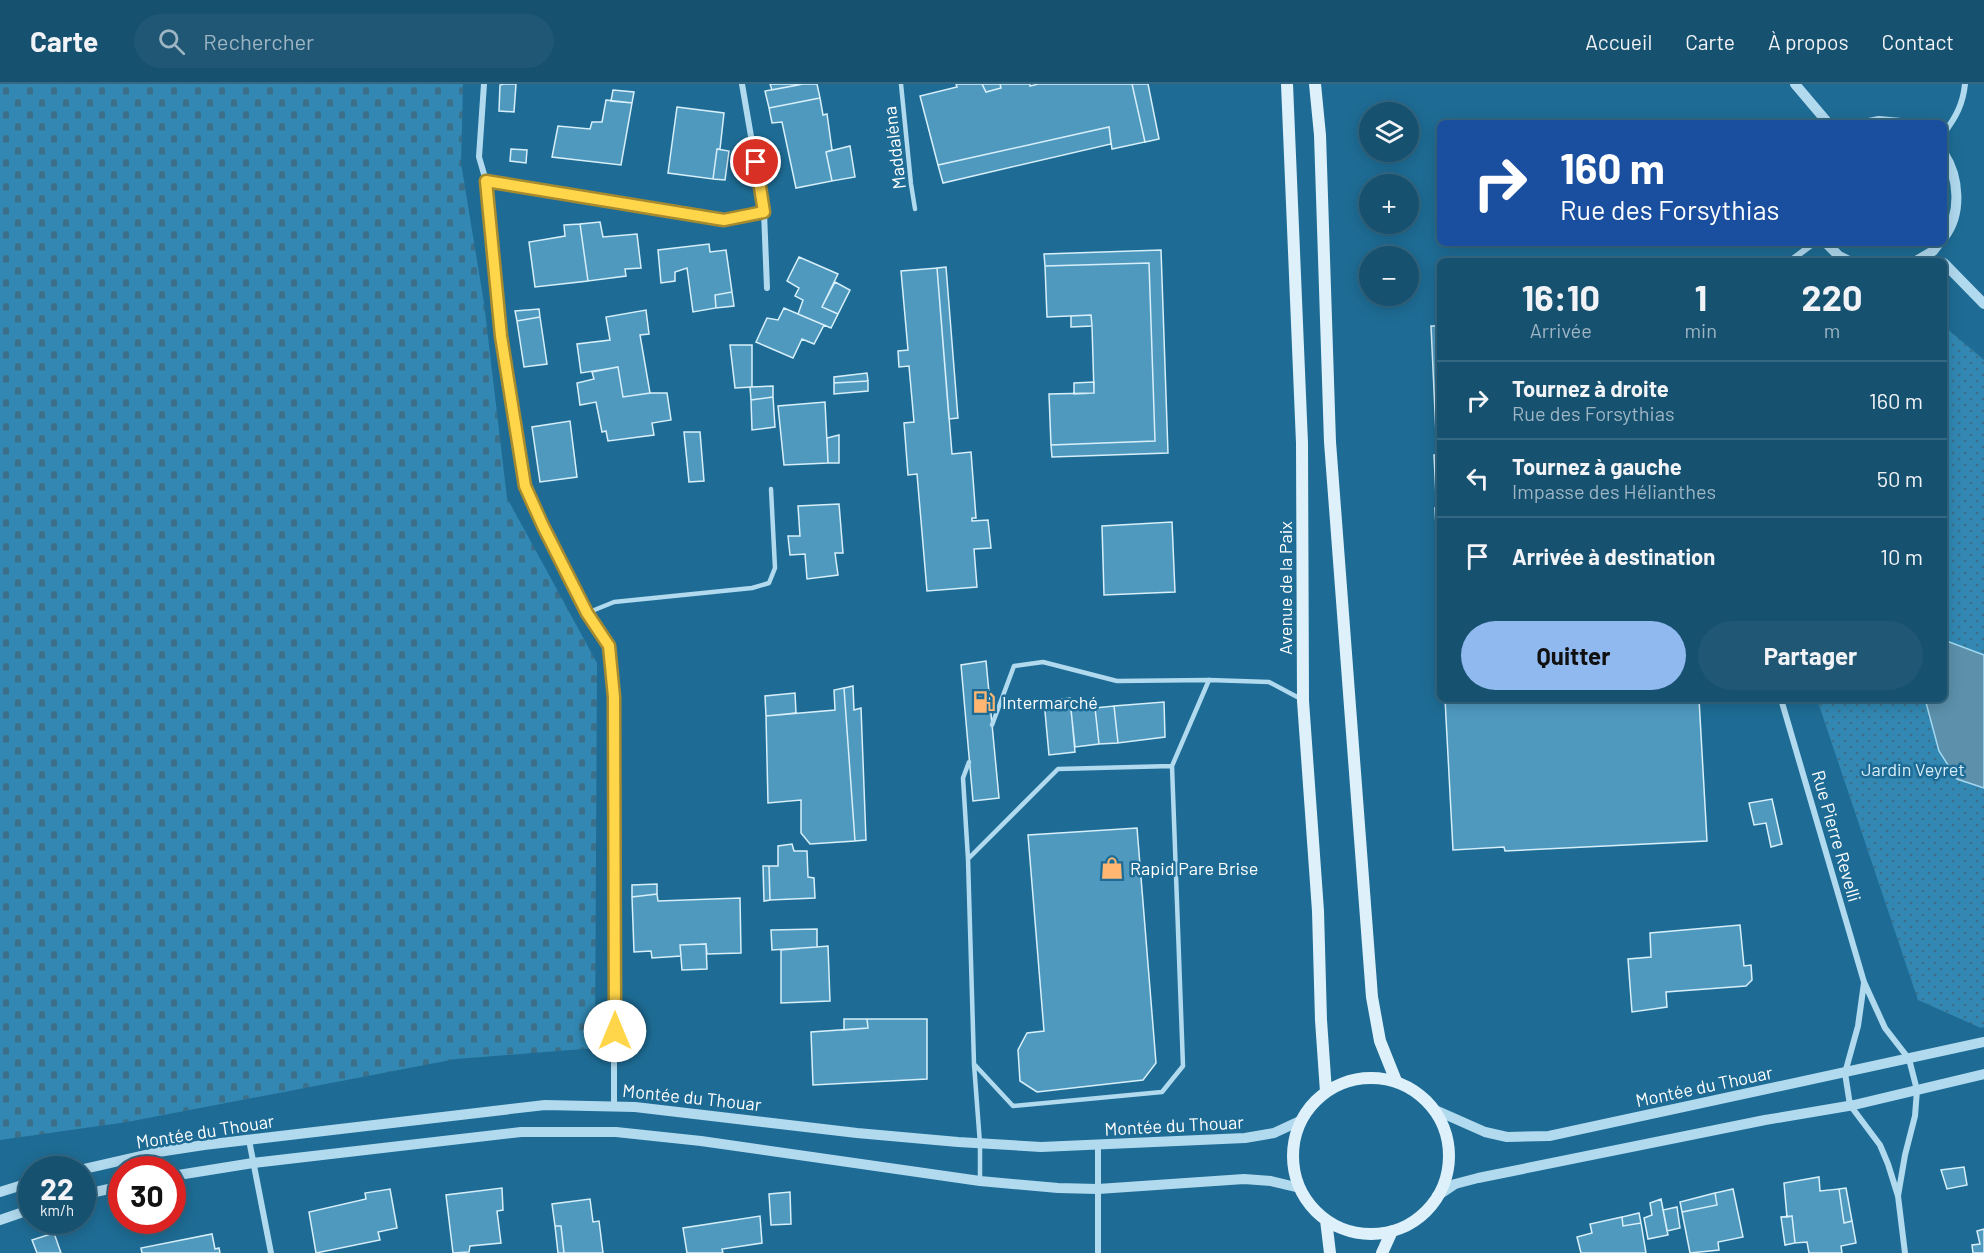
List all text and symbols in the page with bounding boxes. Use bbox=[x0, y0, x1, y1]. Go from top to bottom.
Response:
search box bbox=[134, 14, 554, 68]
text: Carte bbox=[30, 24, 98, 58]
icon: search bbox=[155, 25, 188, 58]
text: Rechercher bbox=[203, 28, 314, 54]
text: Accueil bbox=[1585, 29, 1652, 54]
text: Carte bbox=[1685, 29, 1735, 54]
text: À propos bbox=[1768, 29, 1849, 54]
text: Contact bbox=[1882, 29, 1954, 54]
map controls bbox=[1359, 102, 1419, 306]
button: layers bbox=[1359, 102, 1419, 162]
street label: Maddaléna bbox=[878, 105, 910, 191]
pin bbox=[730, 136, 781, 187]
text: 160 m bbox=[1560, 142, 1665, 192]
icon: right bbox=[1461, 144, 1539, 222]
icon: arrive bbox=[739, 145, 772, 178]
button: + bbox=[1359, 174, 1419, 234]
text: Rue des Forsythias bbox=[1560, 193, 1779, 225]
button: − bbox=[1359, 246, 1419, 306]
text: 16:10 bbox=[1522, 275, 1600, 318]
text: 1 bbox=[1694, 275, 1707, 318]
text: 220 bbox=[1802, 275, 1862, 318]
text: Arrivée bbox=[1530, 318, 1592, 342]
text: min bbox=[1685, 318, 1717, 342]
text: m bbox=[1824, 318, 1840, 342]
text: Tournez à droite bbox=[1512, 375, 1669, 401]
icon: right bbox=[1461, 384, 1494, 417]
text: 160 m bbox=[1869, 387, 1923, 413]
text: Rue des Forsythias bbox=[1512, 401, 1675, 425]
text: Tournez à gauche bbox=[1512, 453, 1682, 479]
icon: left bbox=[1461, 462, 1494, 495]
text: 50 m bbox=[1877, 465, 1923, 491]
text: Impasse des Hélianthes bbox=[1512, 479, 1716, 503]
street label: Avenue de la Paix bbox=[1274, 521, 1296, 655]
icon: arrive bbox=[1461, 540, 1494, 573]
text: Arrivée à destination bbox=[1512, 543, 1715, 569]
text: 10 m bbox=[1880, 543, 1923, 569]
button: Quitter bbox=[1461, 621, 1686, 690]
button: Partager bbox=[1698, 621, 1923, 690]
fuel station icon: Intermarché bbox=[971, 689, 997, 715]
place label: Intermarché bbox=[1002, 691, 1098, 713]
park label: Jardin Veyret bbox=[1861, 758, 1965, 780]
street label: Rue Pierre Revelli bbox=[1808, 768, 1866, 904]
shop icon: Rapid Pare Brise bbox=[1099, 855, 1125, 881]
place label: Rapid Pare Brise bbox=[1130, 857, 1258, 879]
position arrow bbox=[583, 999, 647, 1063]
street label: Montée du Thouar bbox=[1633, 1061, 1775, 1111]
street label: Montée du Thouar bbox=[621, 1079, 763, 1115]
street label: Montée du Thouar bbox=[134, 1109, 276, 1153]
street label: Montée du Thouar bbox=[1104, 1110, 1245, 1140]
speed limit sign: 30 bbox=[108, 1156, 186, 1234]
text: 22 bbox=[40, 1170, 74, 1206]
text: km/h bbox=[40, 1201, 74, 1219]

